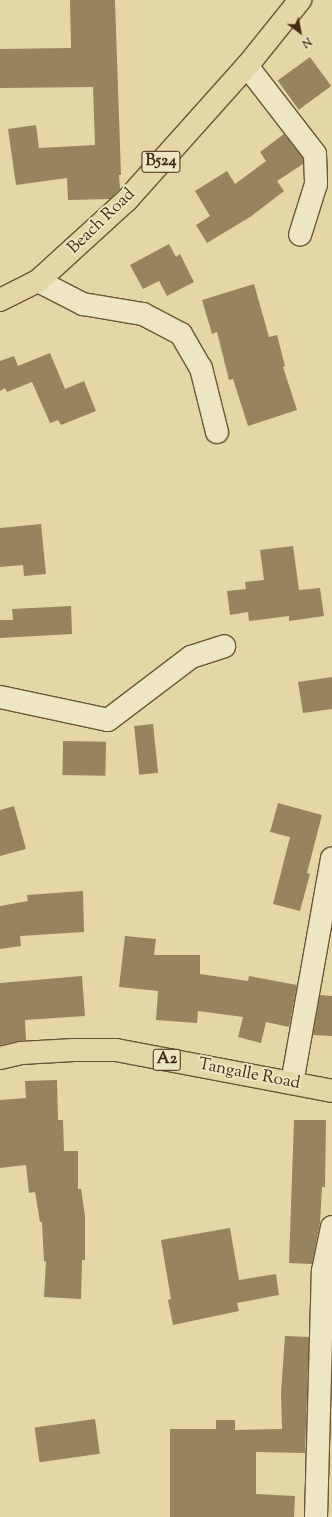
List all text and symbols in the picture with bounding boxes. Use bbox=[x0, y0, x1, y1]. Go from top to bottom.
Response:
north arrow bbox=[280, 12, 320, 52]
text: N bbox=[298, 33, 314, 51]
road number: B524 bbox=[141, 148, 181, 176]
street label: Beach Road bbox=[64, 185, 140, 259]
road number: A2 bbox=[152, 1046, 182, 1074]
street label: Tangalle Road bbox=[196, 1055, 302, 1095]

